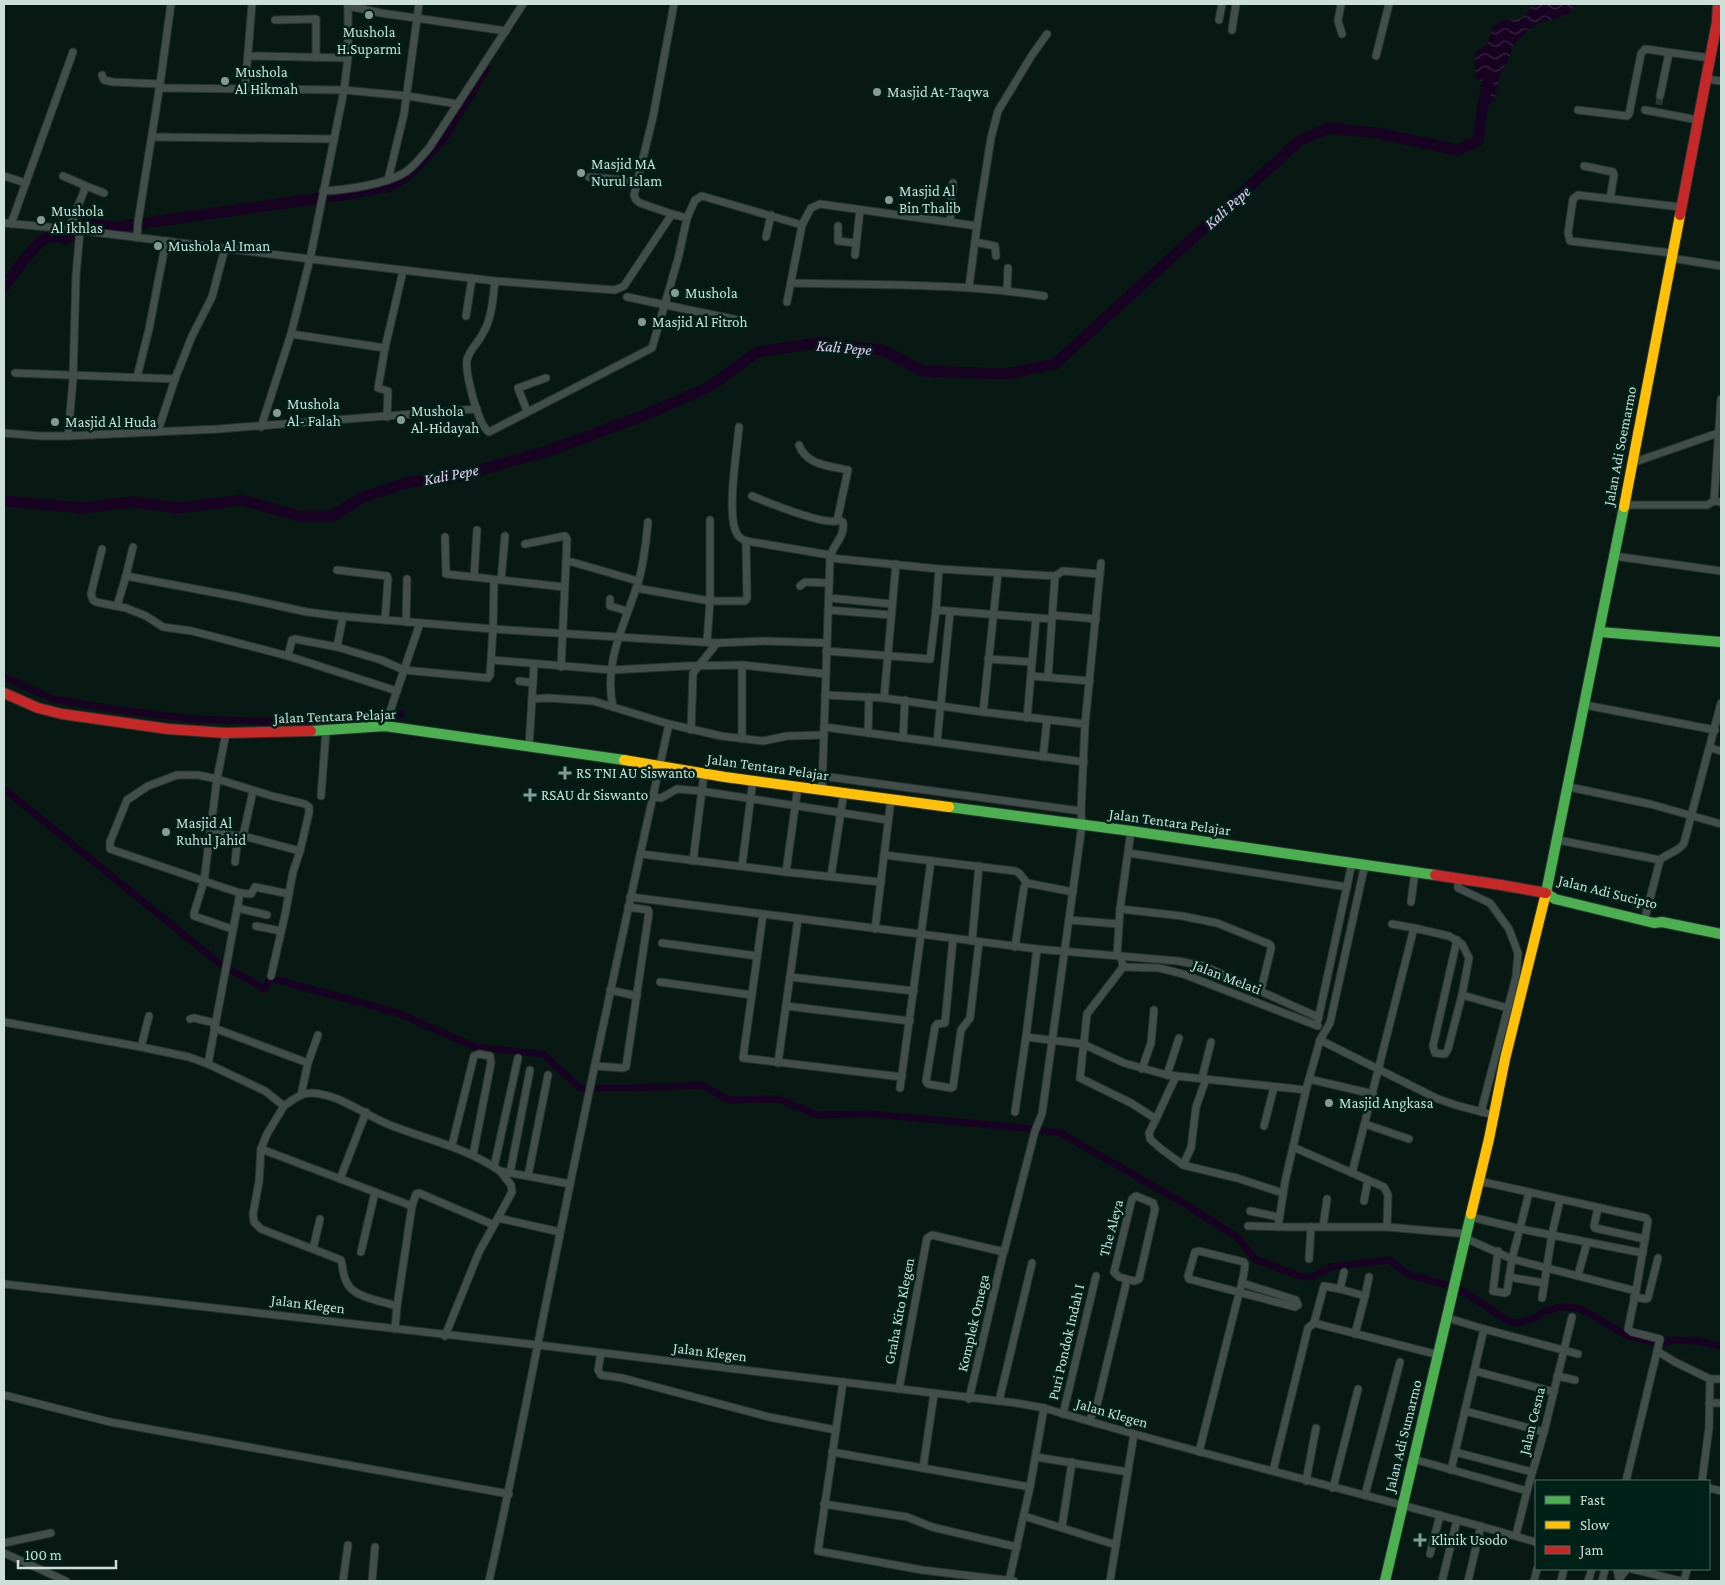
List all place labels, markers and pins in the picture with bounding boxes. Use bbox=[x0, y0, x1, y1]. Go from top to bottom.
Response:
marker: Mushola H.Suparmi bbox=[363, 9, 375, 21]
place label: Mushola H.Suparmi bbox=[337, 24, 401, 58]
place label: Mushola Al Hikmah bbox=[235, 64, 298, 97]
marker: Mushola Al Hikmah bbox=[219, 75, 231, 87]
place label: Masjid At-Taqwa bbox=[887, 84, 989, 101]
marker: Masjid At-Taqwa bbox=[871, 86, 883, 98]
place label: Masjid MA Nurul Islam bbox=[591, 156, 662, 189]
marker: Masjid MA Nurul Islam bbox=[575, 167, 587, 179]
place label: Masjid Al Bin Thalib bbox=[899, 183, 961, 216]
marker: Masjid Al Bin Thalib bbox=[883, 194, 895, 206]
place label: Mushola Al Ikhlas bbox=[51, 203, 104, 236]
marker: Mushola Al Ikhlas bbox=[35, 214, 47, 226]
place label: Mushola Al Iman bbox=[168, 238, 270, 254]
marker: Mushola Al Iman bbox=[152, 240, 164, 252]
place label: Mushola bbox=[685, 285, 738, 301]
marker: Mushola bbox=[669, 287, 681, 299]
place label: Masjid Al Fitroh bbox=[652, 314, 748, 331]
marker: Masjid Al Fitroh bbox=[636, 316, 648, 328]
place label: Mushola Al- Falah bbox=[287, 396, 341, 429]
place label: Mushola Al-Hidayah bbox=[411, 403, 479, 437]
marker: Mushola Al- Falah bbox=[271, 407, 283, 419]
place label: Masjid Al Huda bbox=[65, 414, 157, 431]
marker: Mushola Al-Hidayah bbox=[395, 414, 407, 426]
marker: Masjid Al Huda bbox=[49, 416, 61, 428]
place label: RS TNI AU Siswanto bbox=[576, 765, 695, 781]
marker: RS TNI AU Siswanto bbox=[558, 766, 572, 780]
place label: RSAU dr Siswanto bbox=[541, 787, 648, 803]
marker: RSAU dr Siswanto bbox=[523, 788, 537, 802]
place label: Masjid Al Ruhul Jahid bbox=[176, 815, 246, 849]
marker: Masjid Al Ruhul Jahid bbox=[160, 826, 172, 838]
place label: Masjid Angkasa bbox=[1339, 1095, 1433, 1112]
marker: Masjid Angkasa bbox=[1323, 1097, 1335, 1109]
place label: Klinik Usodo bbox=[1431, 1532, 1508, 1548]
marker: Klinik Usodo bbox=[1413, 1533, 1427, 1547]

